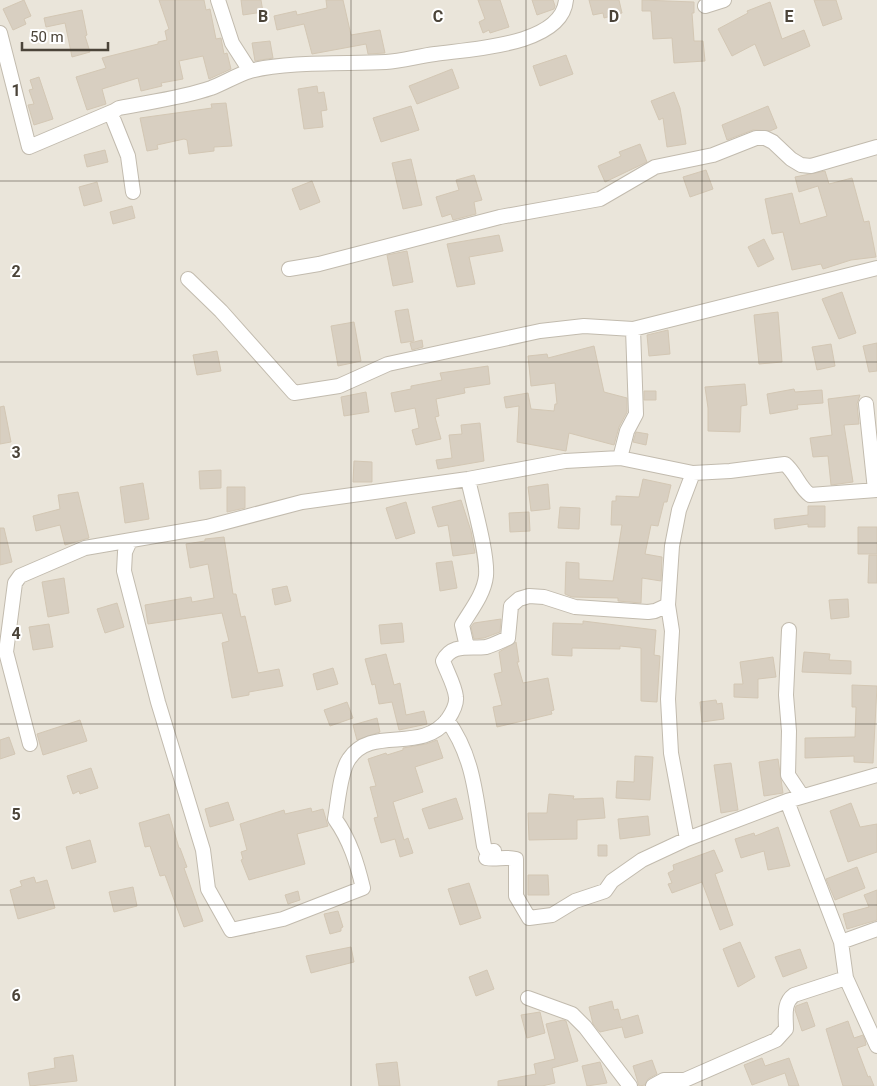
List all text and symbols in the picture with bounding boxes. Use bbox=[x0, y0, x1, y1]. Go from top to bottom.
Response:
text: B bbox=[258, 7, 268, 26]
text: C bbox=[433, 7, 443, 26]
text: D bbox=[609, 7, 619, 26]
text: E bbox=[785, 7, 794, 26]
scale bar bbox=[22, 20, 109, 52]
text: 50 m bbox=[30, 28, 64, 46]
text: 1 bbox=[11, 81, 21, 100]
text: 2 bbox=[11, 262, 21, 281]
text: 3 bbox=[11, 443, 21, 462]
text: 4 bbox=[11, 624, 21, 643]
text: 5 bbox=[11, 805, 21, 824]
text: 6 bbox=[11, 986, 21, 1005]

